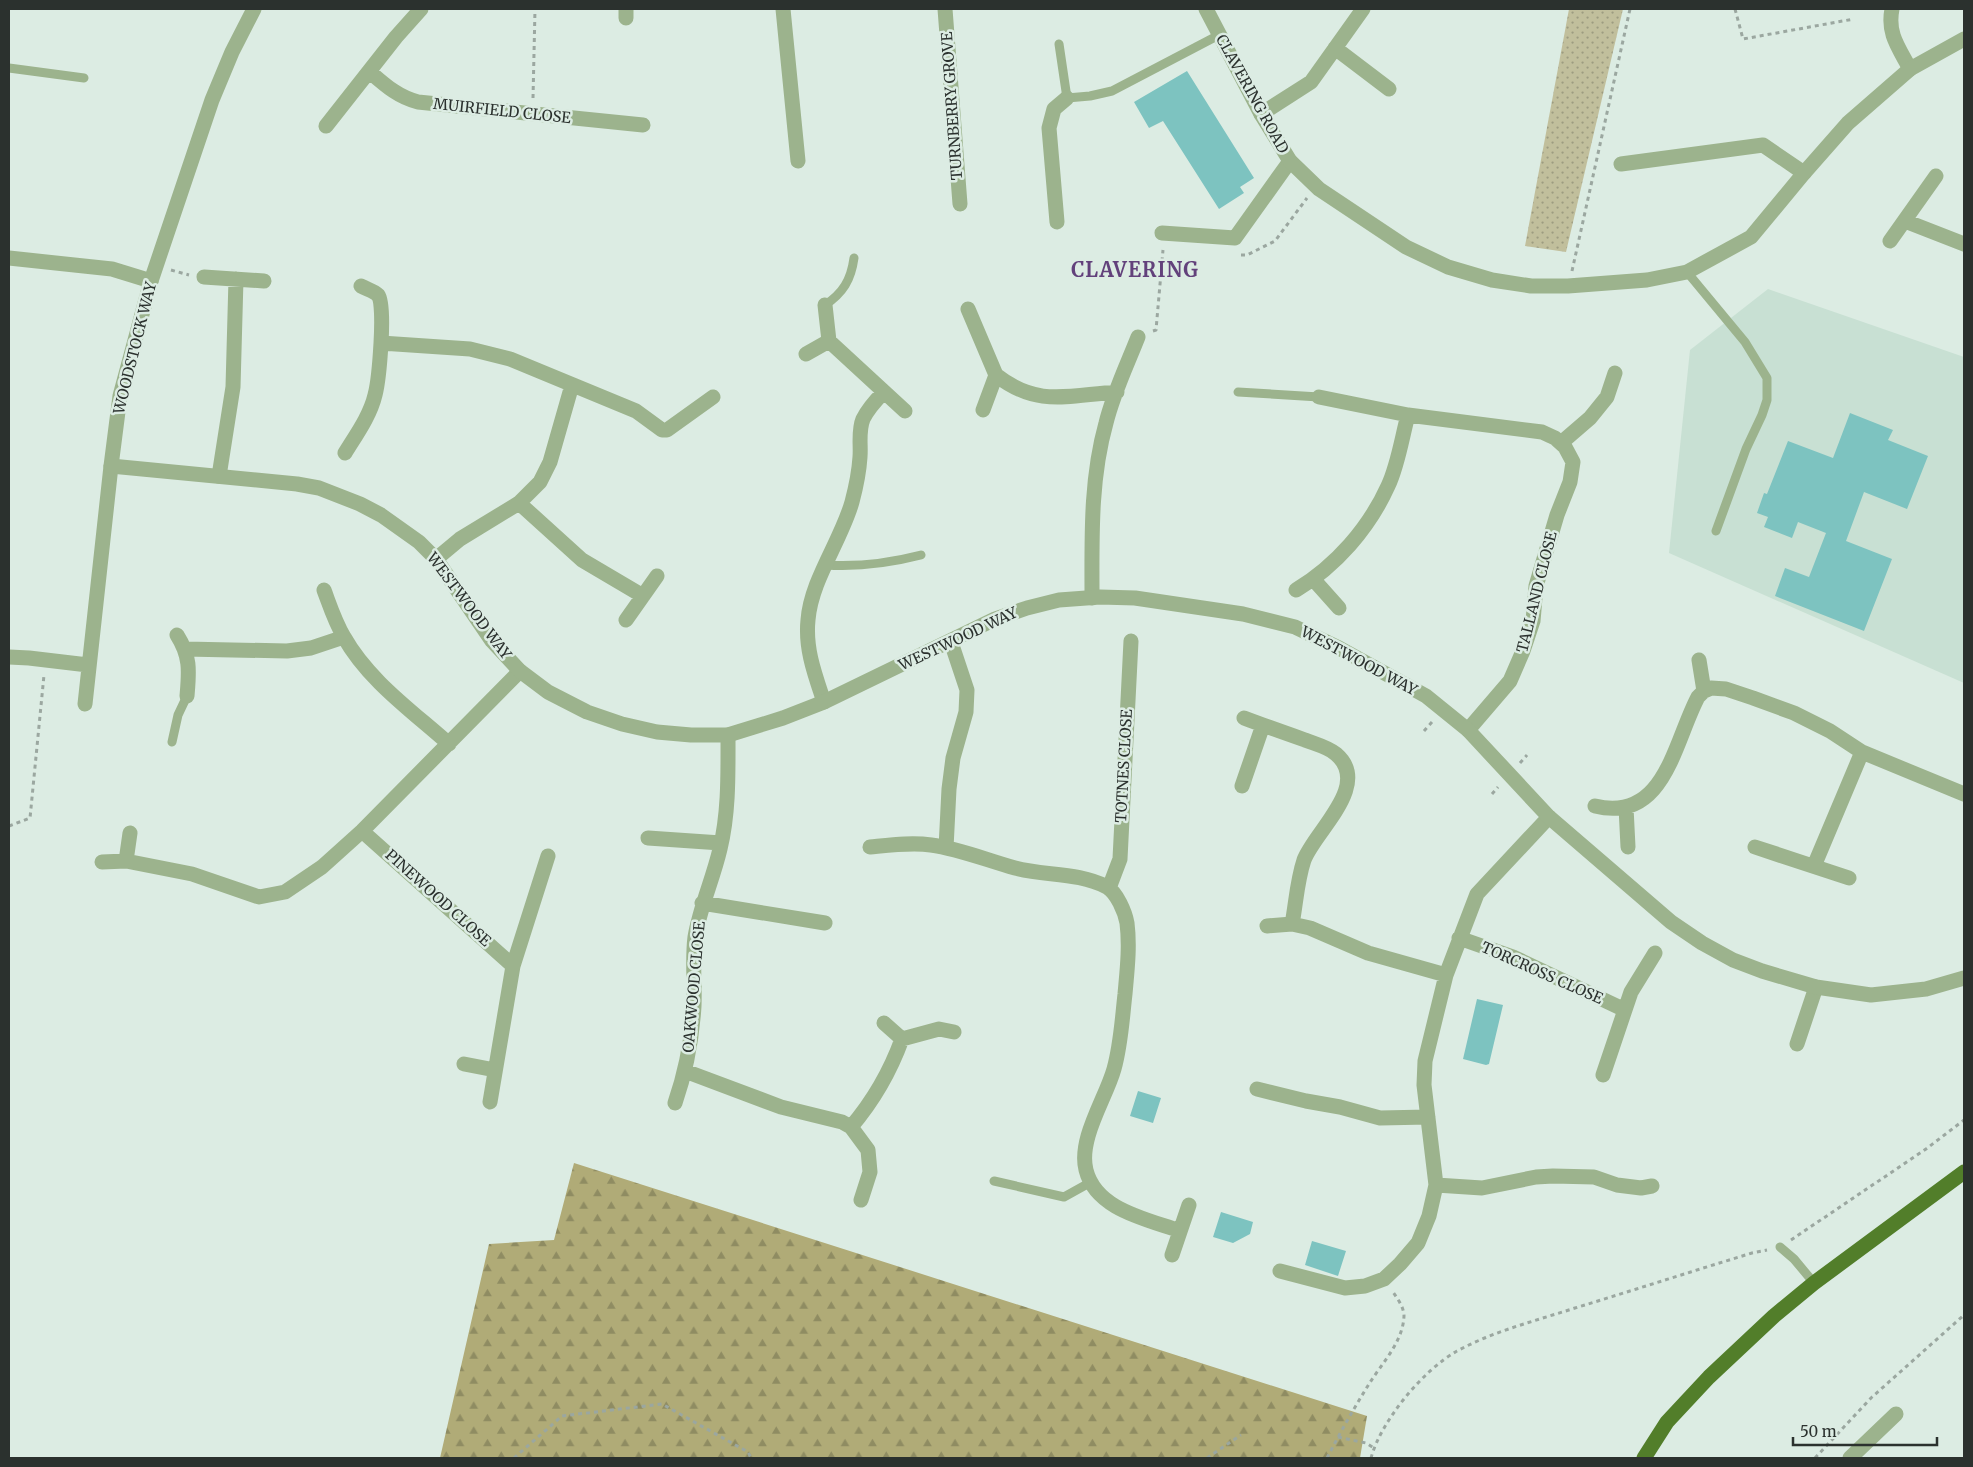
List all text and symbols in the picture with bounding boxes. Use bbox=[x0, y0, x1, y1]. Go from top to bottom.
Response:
street label: TURNBERRY GROVE bbox=[937, 31, 966, 181]
street label: CLAVERING ROAD bbox=[1212, 31, 1293, 157]
street label: MUIRFIELD CLOSE bbox=[432, 94, 572, 127]
district label: CLAVERING bbox=[1071, 257, 1199, 282]
street label: WOODSTOCK WAY bbox=[109, 280, 160, 417]
street label: TALLAND CLOSE bbox=[1512, 529, 1561, 654]
street label: WESTWOOD WAY bbox=[422, 548, 516, 663]
street label: WESTWOOD WAY bbox=[894, 603, 1021, 675]
street label: WESTWOOD WAY bbox=[1297, 621, 1421, 699]
street label: TOTNES CLOSE bbox=[1111, 708, 1136, 823]
street label: PINEWOOD CLOSE bbox=[381, 845, 496, 950]
street label: OAKWOOD CLOSE bbox=[678, 920, 709, 1053]
street label: TORCROSS CLOSE bbox=[1478, 937, 1606, 1008]
scale bar bbox=[1793, 1414, 1937, 1446]
text: 50 m bbox=[1800, 1422, 1837, 1441]

